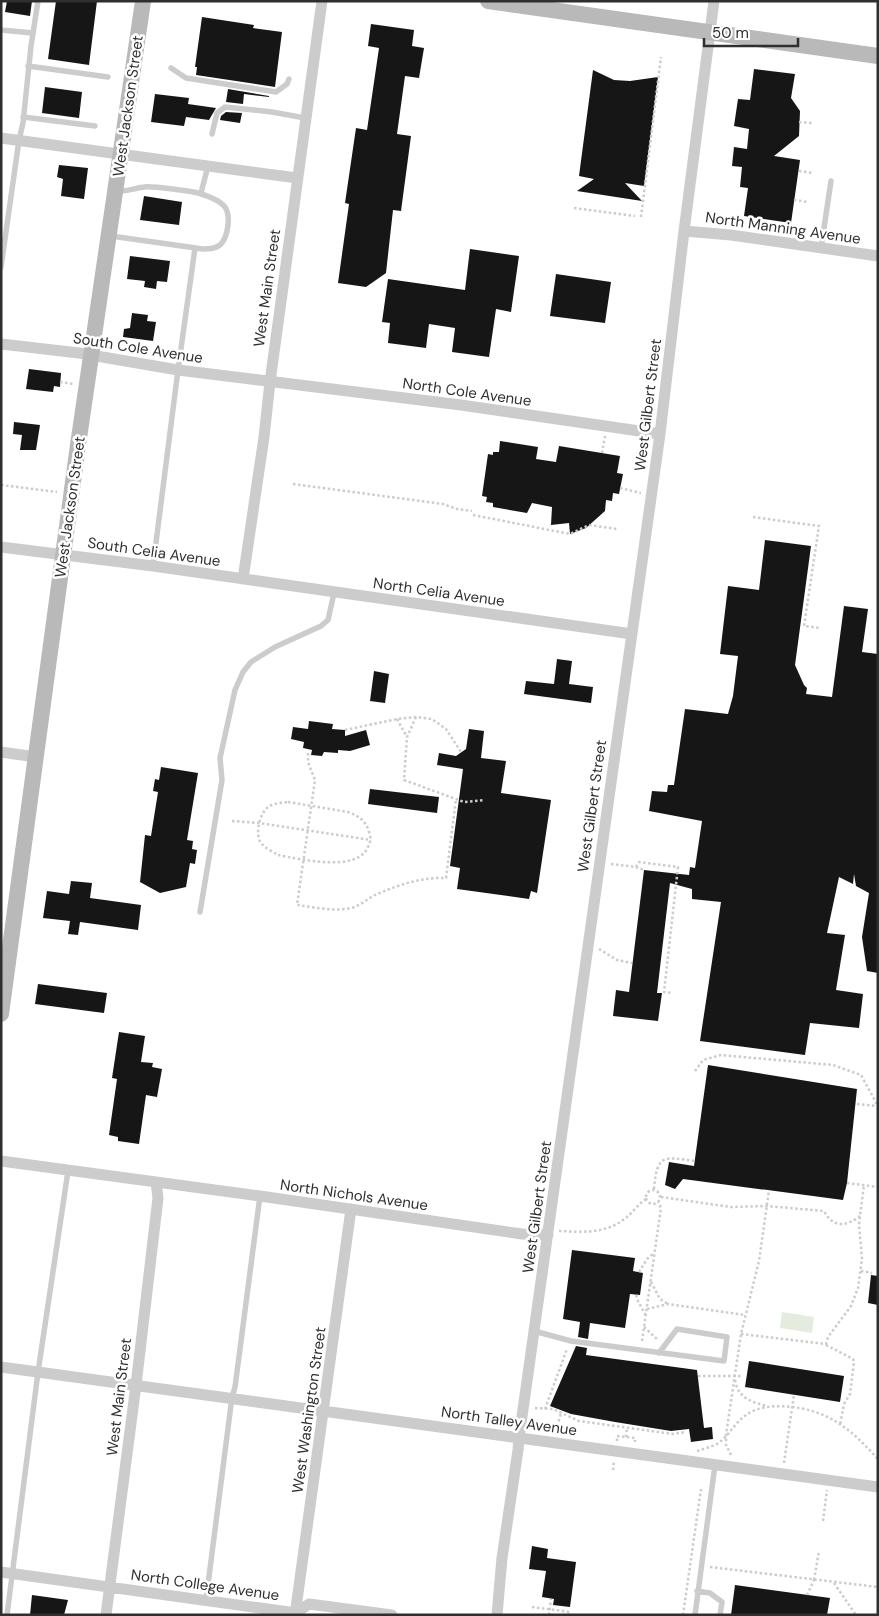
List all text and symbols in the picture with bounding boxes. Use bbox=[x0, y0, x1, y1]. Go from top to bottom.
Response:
scale bar bbox=[704, 15, 798, 47]
text: 50 m bbox=[712, 23, 749, 43]
street label: West Jackson Street bbox=[108, 34, 148, 178]
street label: North Manning Avenue bbox=[704, 207, 862, 249]
street label: West Main Street bbox=[249, 228, 285, 348]
street label: South Cole Avenue bbox=[72, 328, 204, 368]
street label: West Gilbert Street bbox=[630, 337, 666, 472]
street label: North Cole Avenue bbox=[401, 373, 533, 411]
street label: West Jackson Street bbox=[50, 435, 90, 579]
street label: South Celia Avenue bbox=[86, 533, 222, 571]
street label: North Celia Avenue bbox=[372, 573, 506, 611]
street label: West Gilbert Street bbox=[573, 738, 611, 873]
street label: West Gilbert Street bbox=[518, 1139, 556, 1274]
street label: North Nichols Avenue bbox=[279, 1175, 429, 1215]
street label: West Washington Street bbox=[287, 1325, 331, 1494]
street label: West Main Street bbox=[102, 1337, 136, 1457]
street label: North Talley Avenue bbox=[440, 1402, 578, 1440]
street label: North College Avenue bbox=[130, 1565, 280, 1605]

